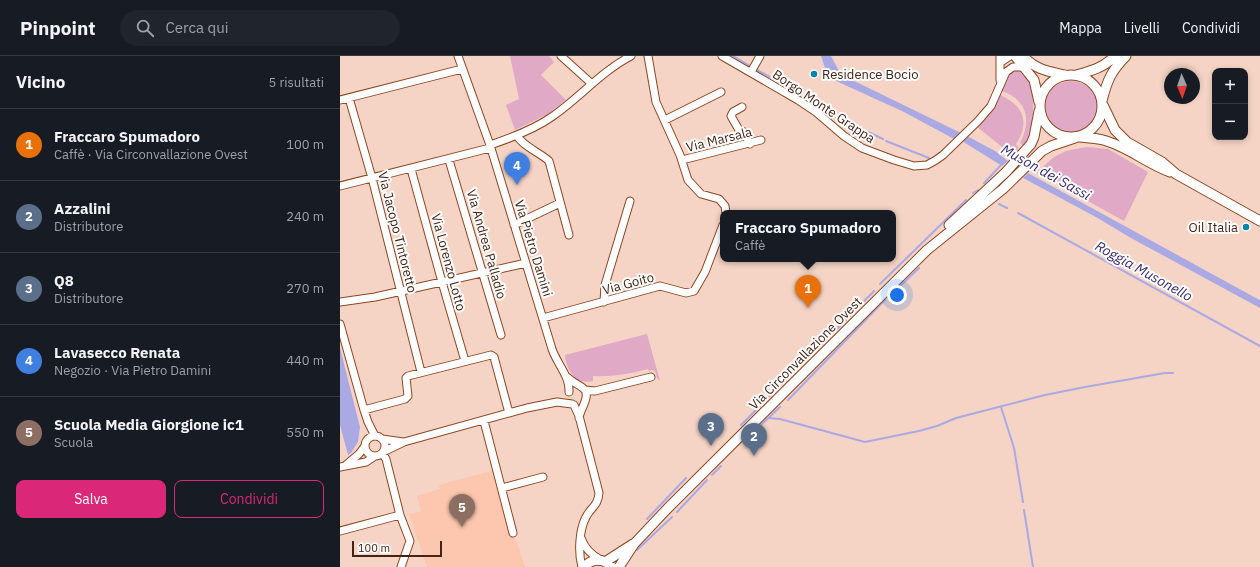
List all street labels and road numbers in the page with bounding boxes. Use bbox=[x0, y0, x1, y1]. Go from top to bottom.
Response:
street label: Borgo Monte Grappa bbox=[769, 66, 878, 147]
street label: Via Marsala bbox=[684, 123, 754, 156]
street label: Via Jacopo Tintoretto bbox=[374, 170, 421, 294]
street label: Via Andrea Palladio bbox=[463, 187, 510, 301]
street label: Via Pietro Damini bbox=[511, 198, 556, 298]
street label: Via Lorenzo Lotto bbox=[427, 212, 470, 313]
street label: Via Goito bbox=[601, 268, 656, 298]
street label: Via Circonvallazione Ovest bbox=[745, 293, 865, 413]

